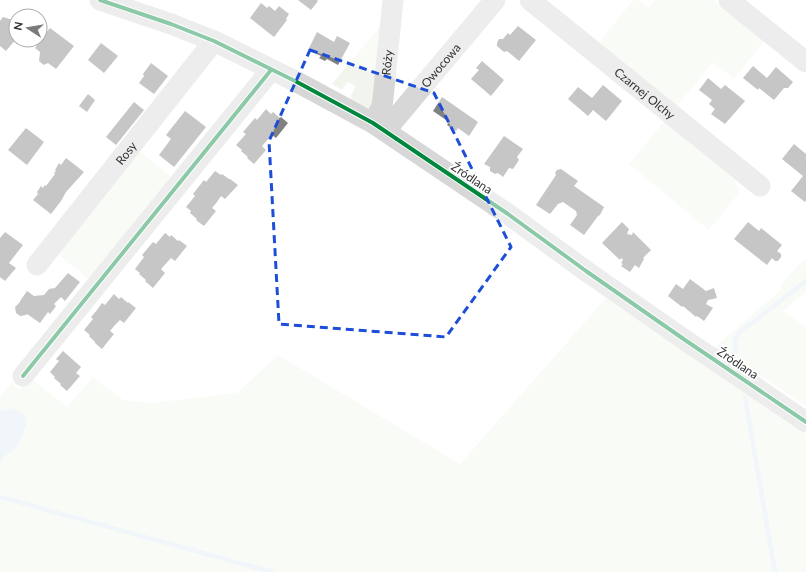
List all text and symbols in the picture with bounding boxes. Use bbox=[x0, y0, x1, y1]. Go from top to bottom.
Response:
north arrow bbox=[8, 8, 48, 48]
text: N bbox=[10, 20, 25, 31]
street label: Owocowa bbox=[417, 40, 463, 90]
street label: Róży bbox=[378, 48, 395, 76]
street label: Czarnej Olchy bbox=[612, 64, 679, 123]
street label: Rosy bbox=[112, 138, 140, 167]
street label: Źródlana bbox=[449, 159, 495, 197]
street label: Źródlana bbox=[715, 344, 761, 382]

